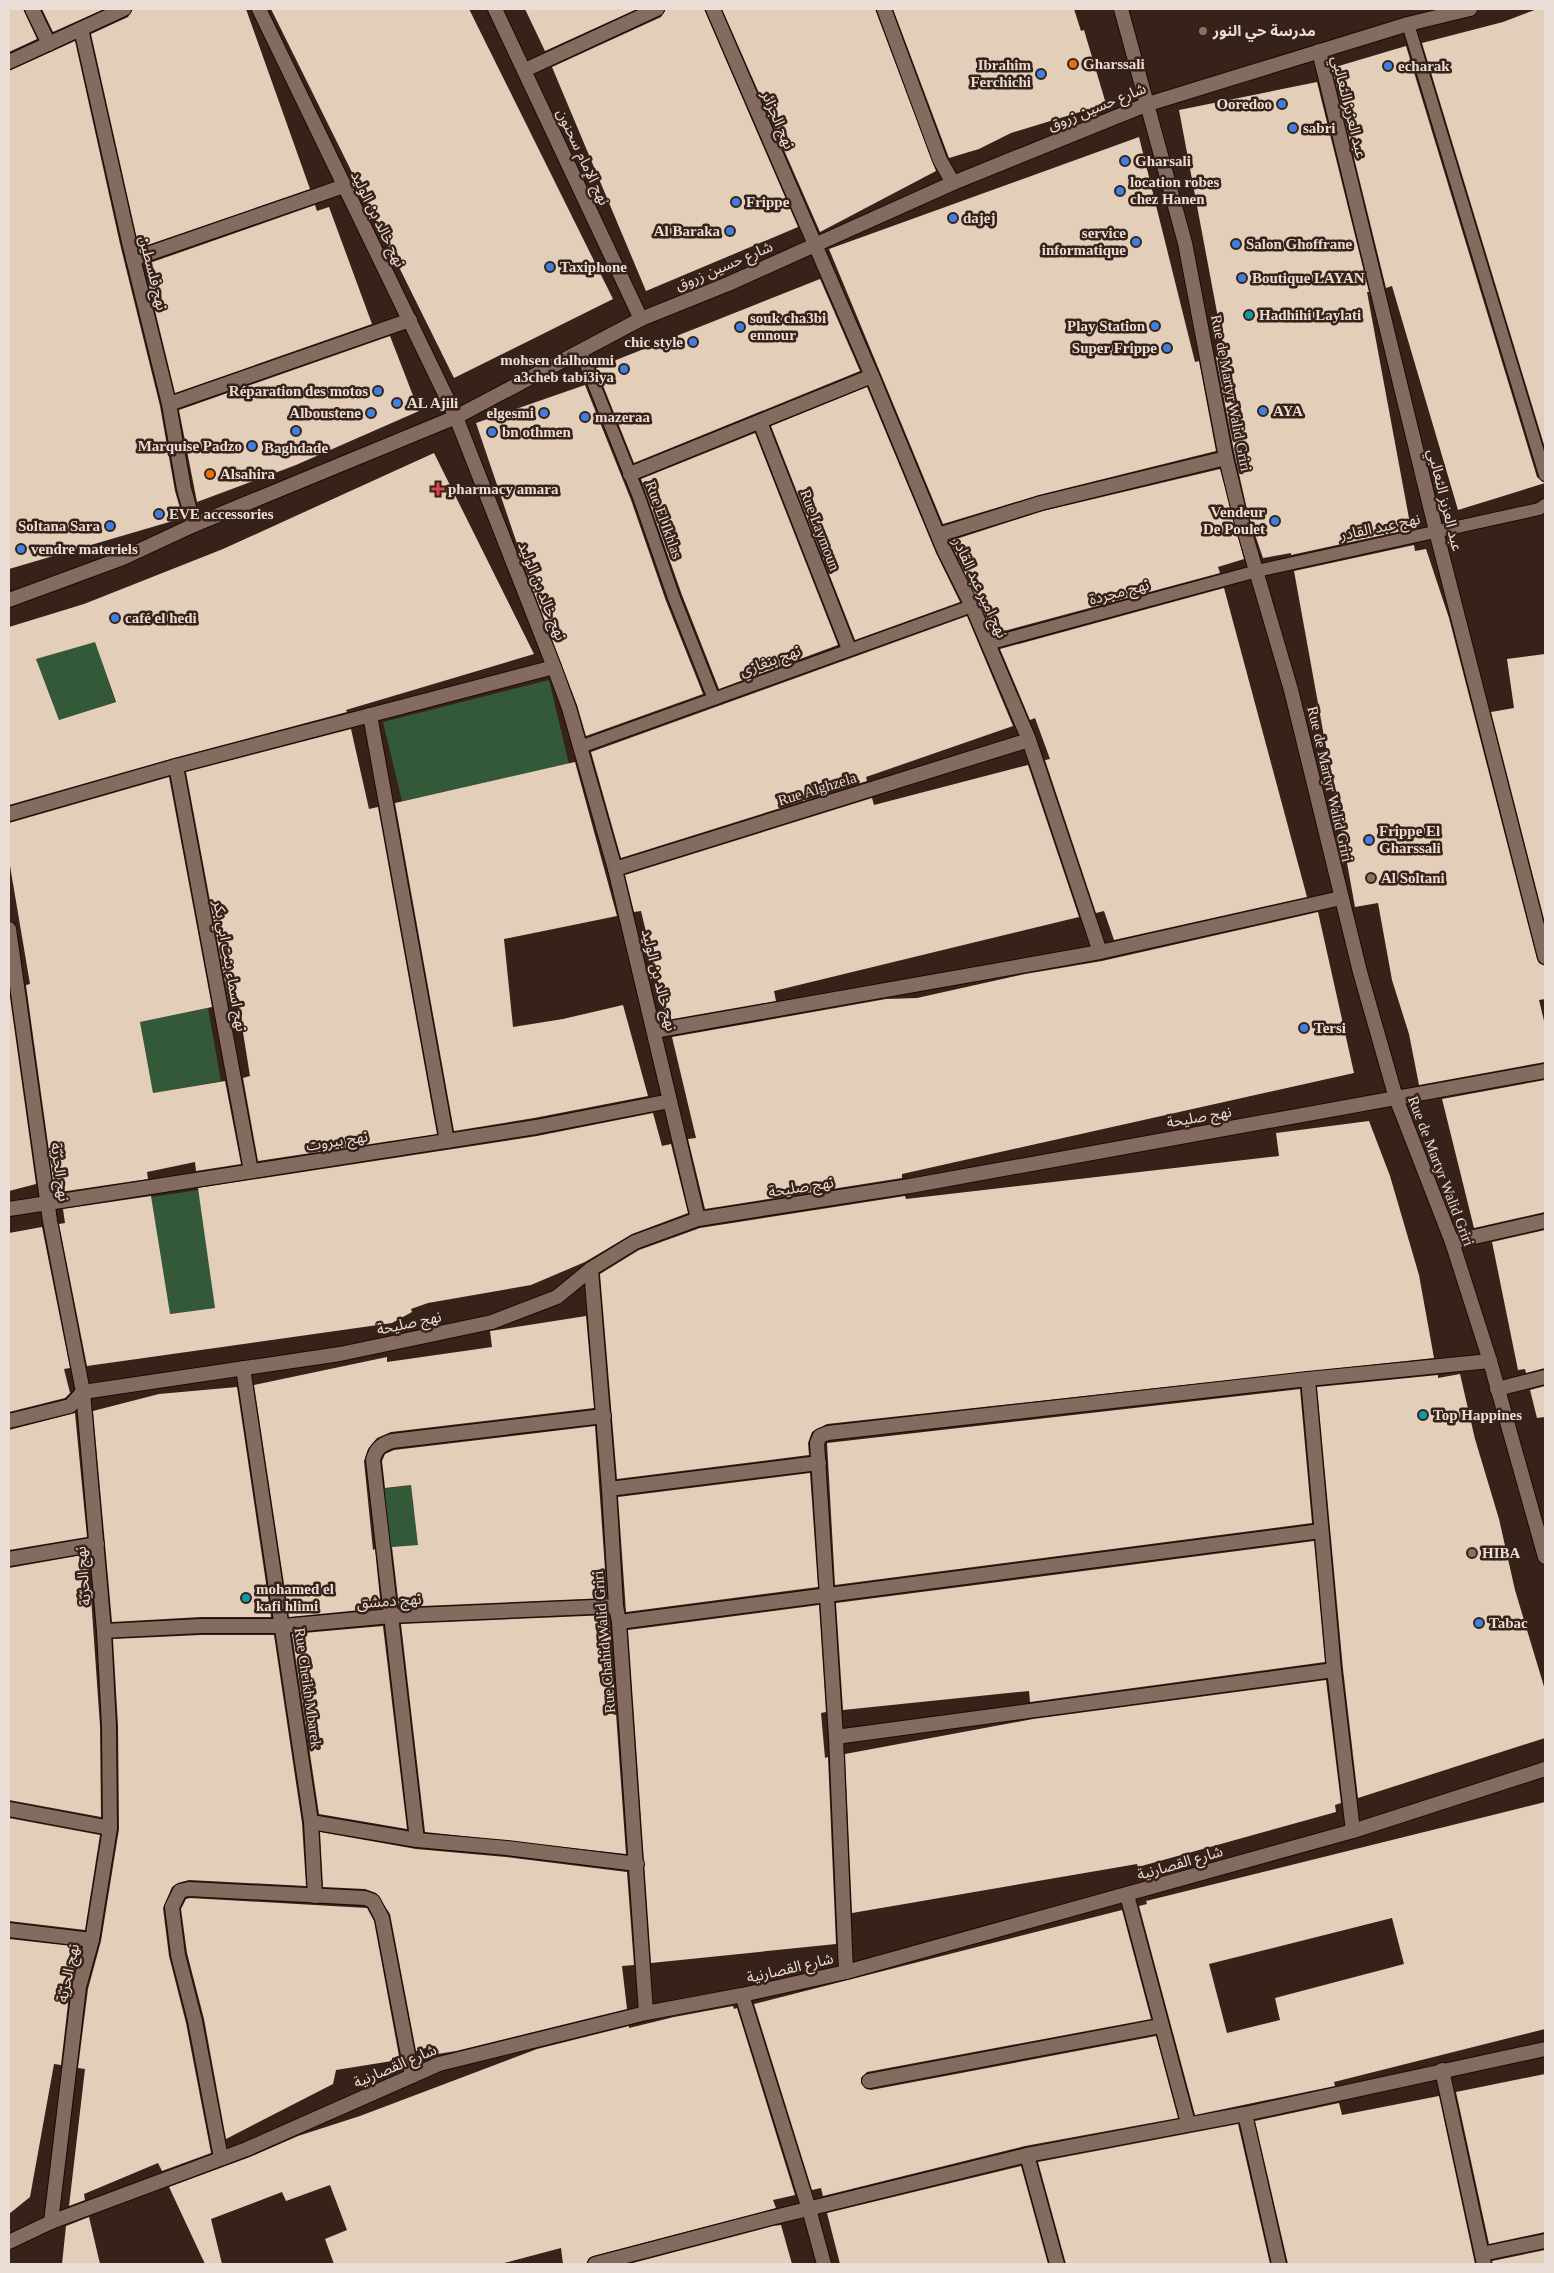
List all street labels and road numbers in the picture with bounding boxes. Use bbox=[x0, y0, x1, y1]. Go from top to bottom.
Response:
street label: عبد العزيز الثعالبي bbox=[1325, 54, 1370, 161]
street label: شارع حسين زروق bbox=[1046, 80, 1150, 138]
street label: نهج الجزائر bbox=[755, 88, 797, 153]
street label: نهج الإمام سحنون bbox=[550, 106, 612, 209]
street label: نهج خالد بن الوليد bbox=[344, 168, 408, 271]
street label: نهج فلسطين bbox=[132, 234, 170, 313]
street label: شارع حسين زروق bbox=[673, 238, 777, 297]
street label: Rue de Martyr Walid Griri bbox=[1208, 313, 1254, 473]
street label: عبد العزيز الثعالبي bbox=[1421, 447, 1466, 554]
street label: Rue El Ikhlas bbox=[643, 479, 686, 561]
street label: Rue Laymoun bbox=[797, 487, 843, 573]
street label: نهج عبد القادر bbox=[1338, 511, 1422, 547]
street label: نهج امير عبد القادر bbox=[946, 535, 1010, 642]
street label: نهج خالد بن الوليد bbox=[511, 539, 569, 644]
street label: نهج مجردة bbox=[1087, 576, 1152, 612]
street label: نهج بنغازي bbox=[737, 643, 804, 683]
street label: Rue de Martyr Walid Griri bbox=[1304, 705, 1356, 863]
street label: Rue Alghzela bbox=[776, 769, 859, 809]
street label: نهج اسماء بنت ابي بكر bbox=[206, 898, 249, 1033]
street label: نهج خالد بن الوليد bbox=[635, 927, 679, 1034]
street label: Rue de Martyr Walid Griri bbox=[1405, 1094, 1477, 1248]
street label: نهج صليحة bbox=[1165, 1103, 1233, 1135]
street label: نهج بيروت bbox=[305, 1128, 370, 1158]
street label: نهج الحرّيّة bbox=[44, 1141, 72, 1203]
street label: نهج صليحة bbox=[767, 1174, 835, 1204]
street label: نهج صليحة bbox=[375, 1308, 444, 1342]
street label: نهج الحرّيّة bbox=[72, 1545, 98, 1606]
street label: Rue Chahid Walid Griri bbox=[590, 1570, 618, 1714]
street label: نهج دمشق bbox=[356, 1591, 422, 1615]
street label: Rue Cheikh Mbarek bbox=[292, 1627, 324, 1750]
street label: شارع القصارنية bbox=[1135, 1843, 1226, 1887]
street label: نهج الحرّيّة bbox=[54, 1942, 86, 2005]
street label: شارع القصارنية bbox=[745, 1950, 836, 1990]
street label: شارع القصارنية bbox=[351, 2041, 441, 2094]

